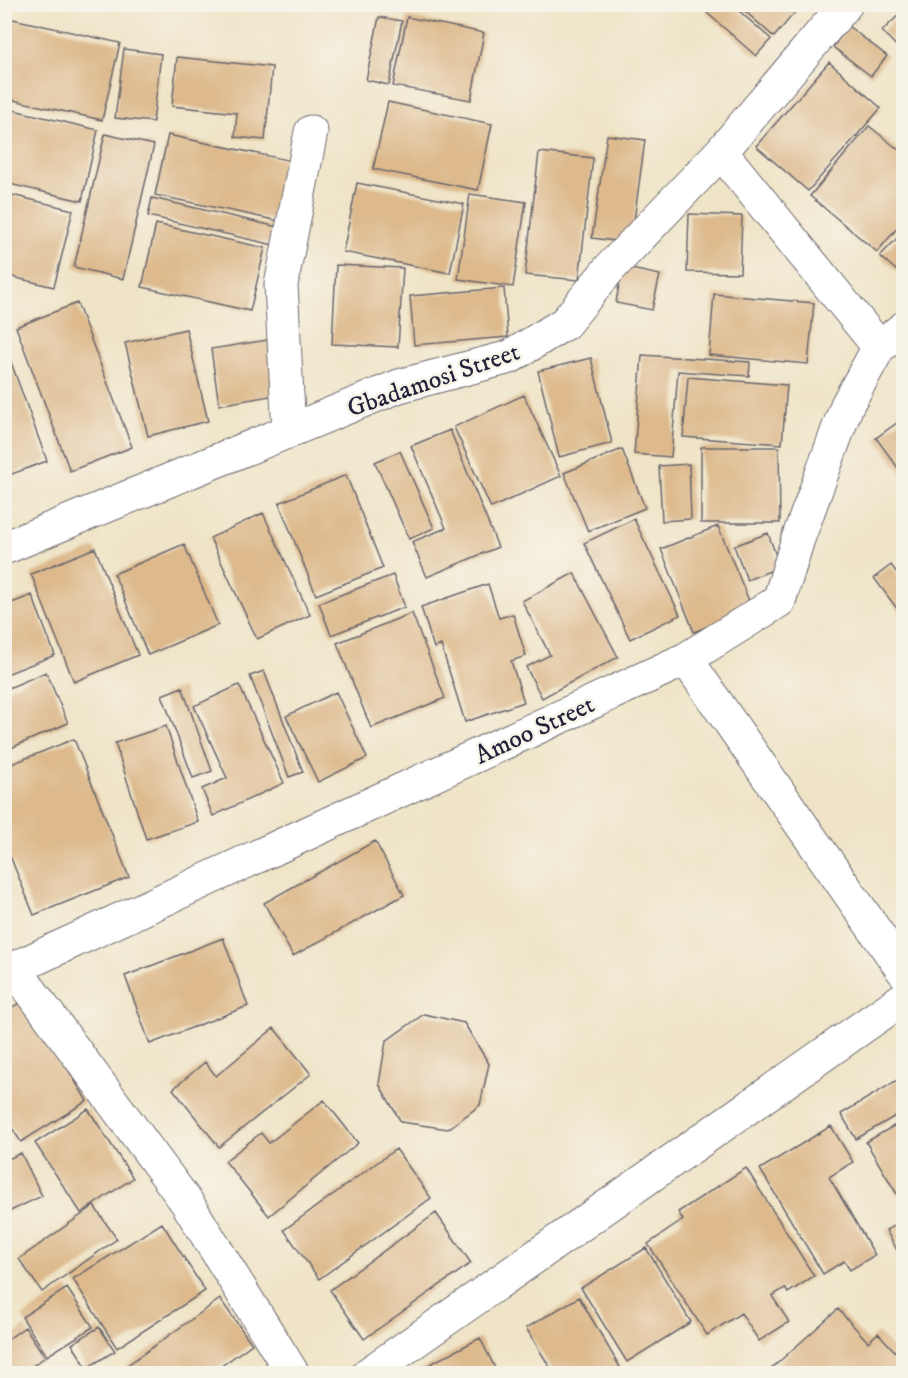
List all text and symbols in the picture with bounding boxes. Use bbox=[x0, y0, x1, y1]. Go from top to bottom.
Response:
street label: Gbadamosi Street bbox=[343, 336, 524, 425]
street label: Amoo Street bbox=[469, 688, 600, 772]

